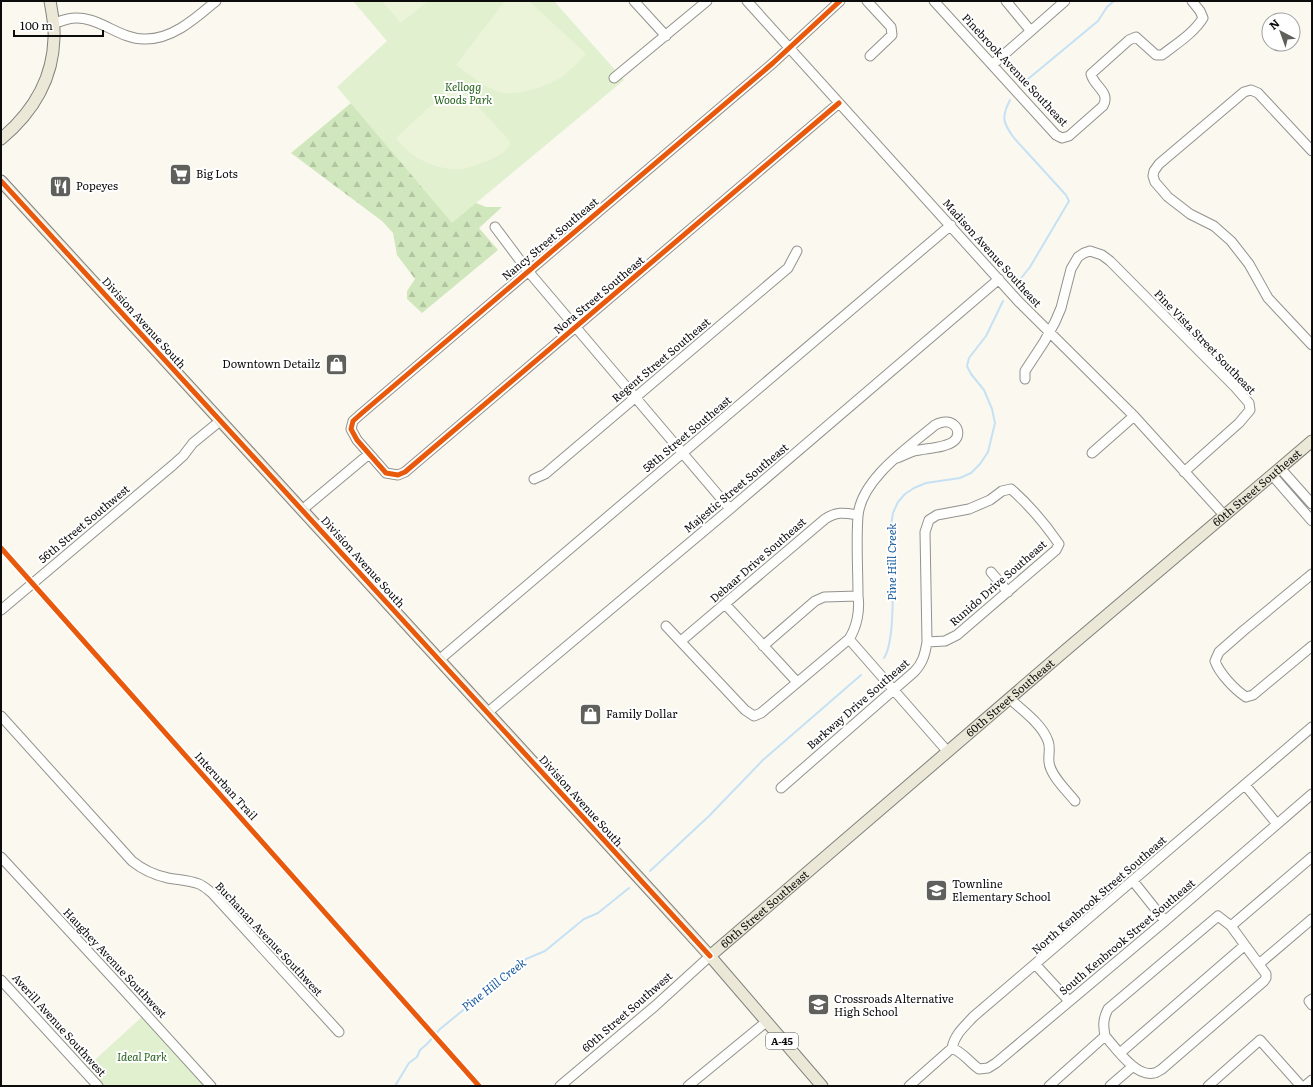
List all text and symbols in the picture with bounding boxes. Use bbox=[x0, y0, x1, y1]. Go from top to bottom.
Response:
street label: Pinebrook Avenue Southeast bbox=[959, 9, 1073, 130]
scale bar bbox=[14, 12, 103, 38]
north arrow bbox=[1261, 12, 1301, 52]
text: N bbox=[1265, 15, 1283, 33]
text: 100 m bbox=[20, 16, 53, 34]
park label: Kellogg Woods Park bbox=[434, 78, 492, 107]
supermarket icon: Big Lots bbox=[167, 161, 193, 187]
place label: Big Lots bbox=[196, 165, 238, 181]
restaurant icon: Popeyes bbox=[48, 173, 74, 199]
place label: Popeyes bbox=[76, 177, 118, 193]
street label: Nancy Street Southeast bbox=[498, 193, 601, 283]
street label: Madison Avenue Southeast bbox=[940, 195, 1046, 310]
street label: Nora Street Southeast bbox=[550, 251, 648, 337]
street label: Division Avenue South bbox=[99, 273, 190, 372]
street label: Pine Vista Street Southeast bbox=[1151, 285, 1261, 398]
street label: Regent Street Southeast bbox=[608, 313, 714, 405]
shop icon: Downtown Detailz bbox=[323, 351, 349, 377]
place label: Downtown Detailz bbox=[222, 355, 321, 371]
street label: 58th Street Southeast bbox=[639, 391, 735, 475]
street label: Majestic Street Southeast bbox=[680, 438, 791, 536]
street label: 60th Street Southeast bbox=[1208, 444, 1305, 529]
street label: 56th Street Southwest bbox=[34, 480, 133, 566]
street label: Division Avenue South bbox=[318, 512, 409, 611]
street label: Debaar Drive Southeast bbox=[706, 513, 809, 606]
water label: Pine Hill Creek bbox=[882, 523, 900, 601]
street label: Runido Drive Southeast bbox=[945, 535, 1050, 629]
street label: Barkway Drive Southeast bbox=[803, 654, 912, 752]
street label: 60th Street Southeast bbox=[962, 654, 1058, 740]
shop icon: Family Dollar bbox=[578, 701, 604, 727]
place label: Family Dollar bbox=[606, 705, 678, 721]
street label: Interurban Trail bbox=[192, 748, 262, 823]
street label: Division Avenue South bbox=[536, 751, 627, 850]
street label: North Kenbrook Street Southeast bbox=[1028, 831, 1170, 957]
street label: 60th Street Southeast bbox=[716, 865, 812, 951]
street label: South Kenbrook Street Southeast bbox=[1055, 874, 1198, 998]
place label: Townline Elementary School bbox=[952, 875, 1051, 904]
school or university icon: Townline Elementary School bbox=[923, 877, 949, 903]
street label: Buchanan Avenue Southwest bbox=[212, 878, 328, 999]
street label: Haughey Avenue Southwest bbox=[60, 904, 171, 1021]
water label: Pine Hill Creek bbox=[457, 953, 530, 1015]
street label: 60th Street Southwest bbox=[578, 967, 675, 1055]
street label: Averill Avenue Southwest bbox=[9, 969, 111, 1080]
place label: Crossroads Alternative High School bbox=[834, 990, 954, 1019]
school or university icon: Crossroads Alternative High School bbox=[805, 992, 831, 1018]
road number: A-45 bbox=[766, 1033, 798, 1049]
park label: Ideal Park bbox=[117, 1048, 167, 1064]

